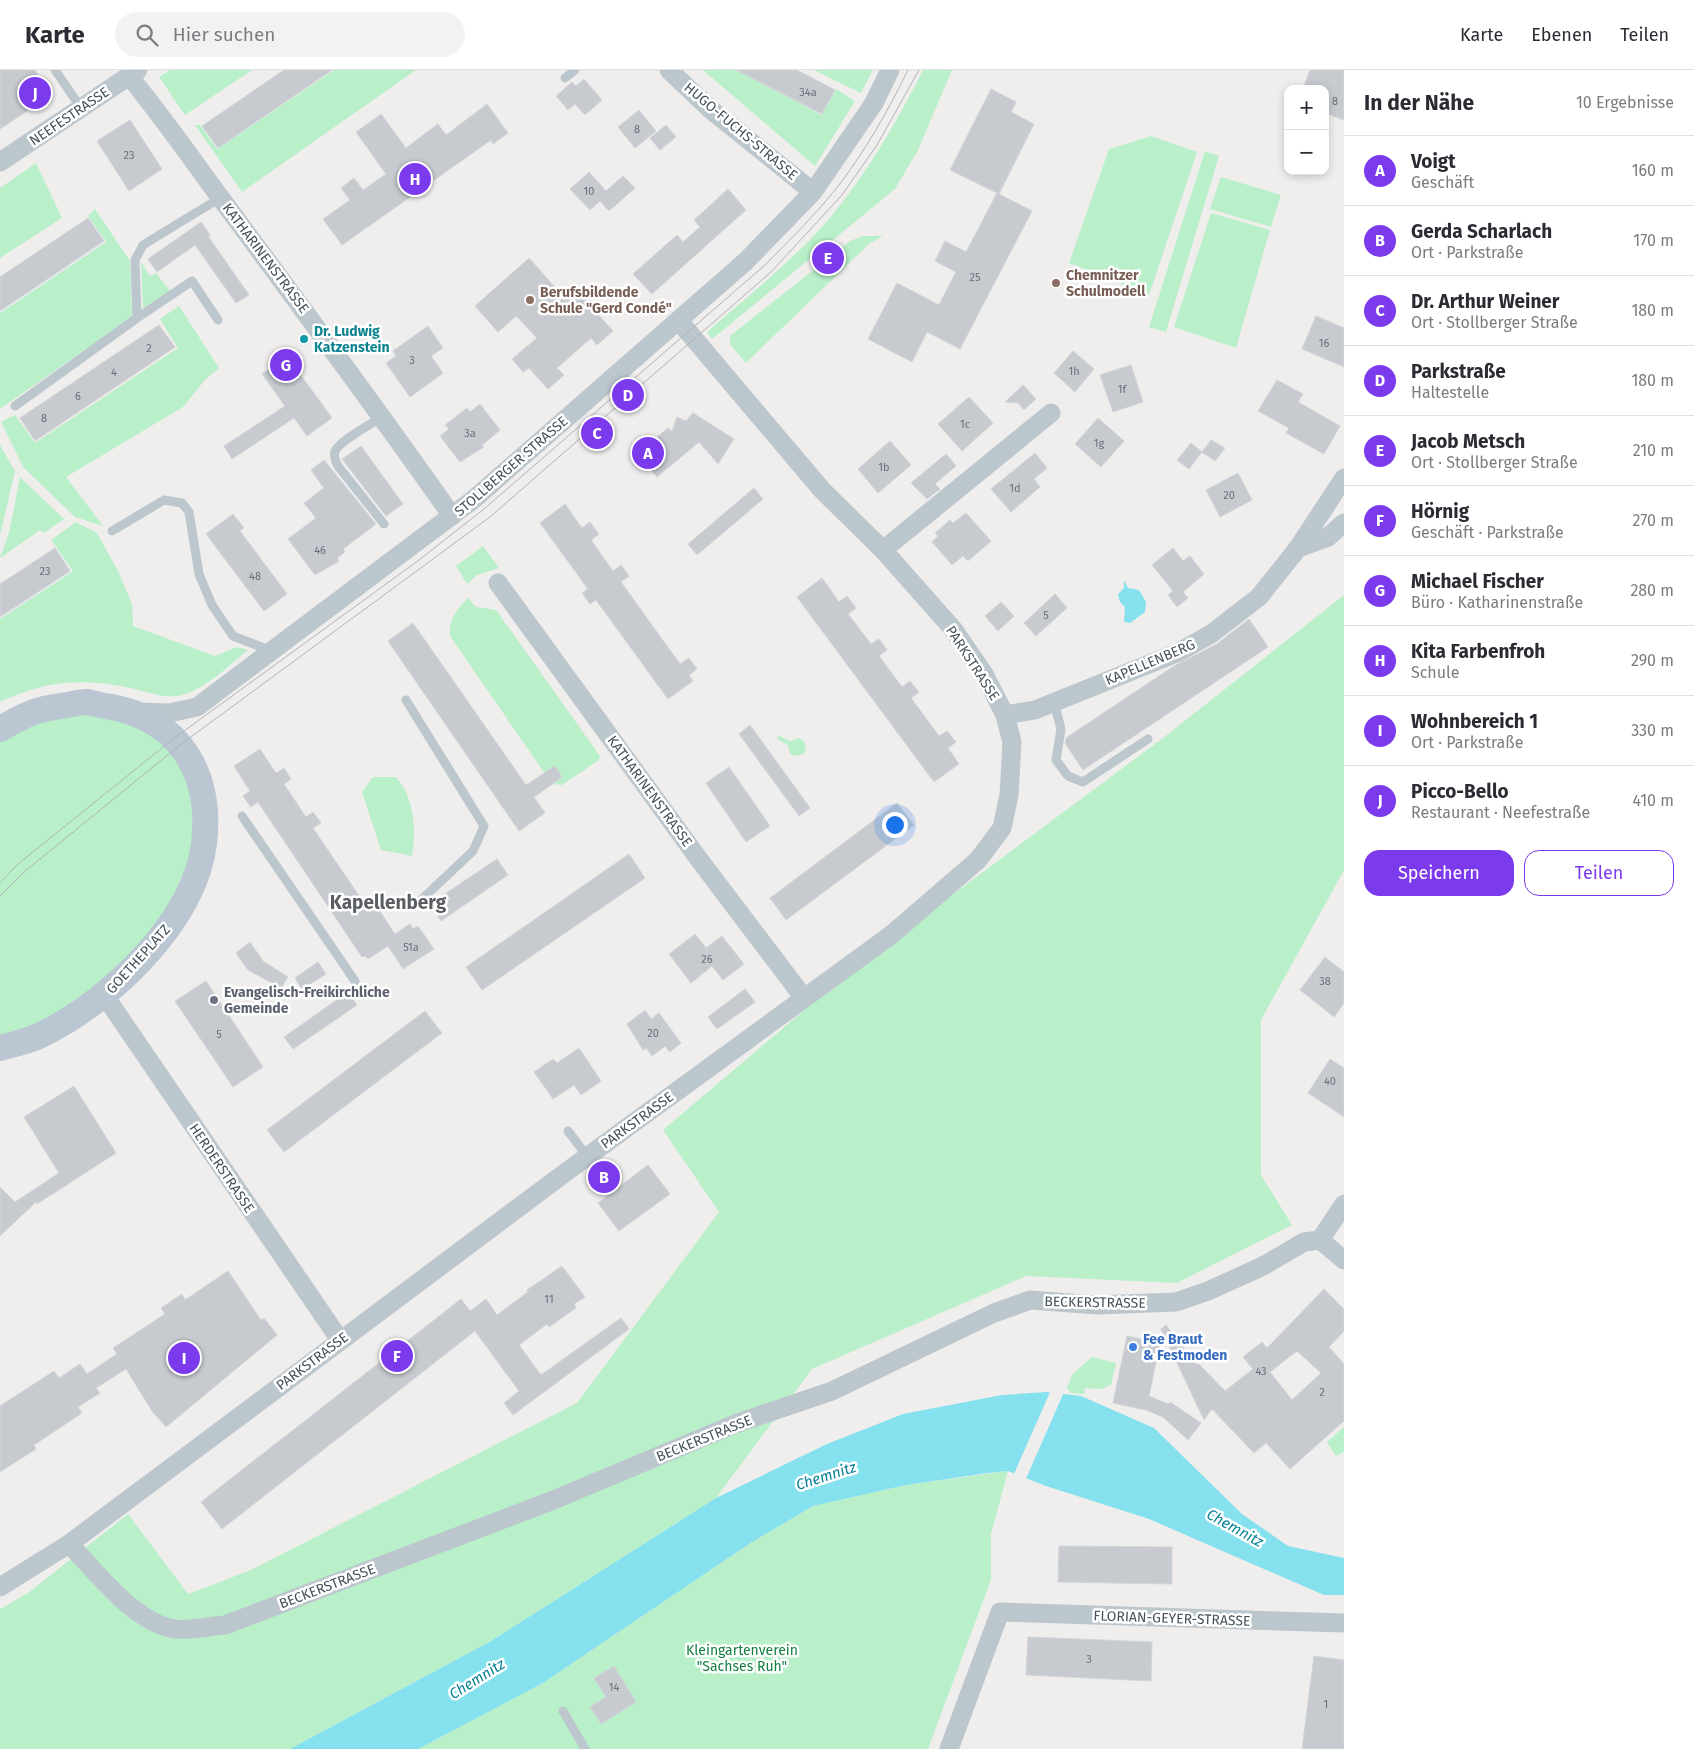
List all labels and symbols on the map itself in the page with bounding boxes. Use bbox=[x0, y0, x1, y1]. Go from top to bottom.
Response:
pin: J bbox=[19, 74, 51, 112]
street label: HUGO-FUCHS-STRASSE bbox=[681, 79, 801, 184]
street label: NEEFESTRASSE bbox=[26, 84, 112, 149]
house number: 34a bbox=[799, 86, 817, 99]
house number: 8 bbox=[1332, 95, 1338, 108]
house number: 8 bbox=[634, 123, 640, 136]
house number: 23 bbox=[124, 149, 134, 162]
pin: H bbox=[399, 160, 431, 198]
house number: 10 bbox=[584, 185, 594, 198]
street label: KATHARINENSTRASSE bbox=[219, 200, 312, 317]
pin: E bbox=[812, 239, 844, 277]
place label: Chemnitzer Schulmodell bbox=[1066, 267, 1146, 300]
house number: 25 bbox=[970, 271, 981, 284]
marker: Chemnitzer Schulmodell bbox=[1050, 277, 1062, 289]
place label: Berufsbildende Schule "Gerd Condé" bbox=[540, 284, 672, 317]
marker: Berufsbildende Schule "Gerd Condé" bbox=[524, 294, 536, 306]
place label: Dr. Ludwig Katzenstein bbox=[314, 323, 390, 356]
marker: Dr. Ludwig Katzenstein bbox=[298, 333, 310, 345]
house number: 16 bbox=[1319, 337, 1329, 350]
house number: 2 bbox=[146, 342, 152, 355]
pin: G bbox=[270, 346, 302, 384]
house number: 3 bbox=[409, 354, 415, 367]
house number: 1h bbox=[1068, 365, 1080, 378]
house number: 4 bbox=[111, 366, 117, 379]
pin: D bbox=[612, 376, 644, 414]
house number: 1f bbox=[1118, 383, 1128, 396]
house number: 6 bbox=[75, 390, 81, 403]
house number: 8 bbox=[41, 412, 47, 425]
street label: STOLLBERGER STRASSE bbox=[451, 413, 571, 520]
pin: C bbox=[581, 414, 613, 452]
house number: 1c bbox=[960, 418, 970, 431]
house number: 3a bbox=[464, 427, 476, 440]
pin: A bbox=[632, 434, 664, 472]
house number: 1g bbox=[1094, 437, 1105, 450]
house number: 1b bbox=[878, 461, 890, 474]
house number: 1d bbox=[1009, 482, 1021, 495]
house number: 20 bbox=[1223, 489, 1235, 502]
house number: 46 bbox=[314, 544, 326, 557]
house number: 23 bbox=[40, 565, 50, 578]
house number: 48 bbox=[249, 570, 261, 583]
house number: 5 bbox=[1043, 609, 1049, 622]
street label: PARKSTRASSE bbox=[942, 623, 1003, 704]
street label: KAPELLENBERG bbox=[1103, 636, 1198, 689]
street label: KATHARINENSTRASSE bbox=[604, 732, 696, 850]
your location bbox=[882, 812, 908, 838]
district label: Kapellenberg bbox=[330, 891, 447, 914]
street label: GOETHEPLATZ bbox=[103, 921, 174, 997]
house number: 51a bbox=[403, 941, 419, 954]
house number: 26 bbox=[701, 953, 713, 966]
house number: 38 bbox=[1319, 975, 1331, 988]
place label: Evangelisch-Freikirchliche Gemeinde bbox=[224, 984, 390, 1017]
marker: Evangelisch-Freikirchliche Gemeinde bbox=[208, 994, 220, 1006]
house number: 20 bbox=[647, 1027, 659, 1040]
house number: 5 bbox=[216, 1028, 222, 1041]
house number: 40 bbox=[1324, 1075, 1336, 1088]
street label: PARKSTRASSE bbox=[598, 1088, 677, 1152]
street label: HERDERSTRASSE bbox=[185, 1120, 258, 1216]
pin: B bbox=[588, 1158, 620, 1196]
house number: 11 bbox=[544, 1293, 554, 1306]
street label: BECKERSTRASSE bbox=[1044, 1293, 1146, 1312]
street label: PARKSTRASSE bbox=[273, 1329, 352, 1394]
place label: Fee Braut & Festmoden bbox=[1143, 1331, 1227, 1364]
pin: F bbox=[381, 1337, 413, 1375]
pin: I bbox=[168, 1339, 200, 1377]
marker: Fee Braut & Festmoden bbox=[1127, 1341, 1139, 1353]
house number: 43 bbox=[1255, 1365, 1267, 1378]
house number: 2 bbox=[1319, 1386, 1325, 1399]
street label: BECKERSTRASSE bbox=[654, 1412, 754, 1465]
water label: Chemnitz bbox=[794, 1458, 859, 1494]
water label: Chemnitz bbox=[1204, 1505, 1267, 1551]
street label: BECKERSTRASSE bbox=[277, 1560, 378, 1613]
street label: FLORIAN-GEYER-STRASSE bbox=[1093, 1607, 1251, 1630]
park label: Kleingartenverein "Sachses Ruh" bbox=[686, 1642, 798, 1675]
house number: 3 bbox=[1086, 1653, 1092, 1666]
water label: Chemnitz bbox=[446, 1655, 509, 1703]
house number: 14 bbox=[609, 1681, 619, 1694]
house number: 1 bbox=[1324, 1698, 1328, 1711]

